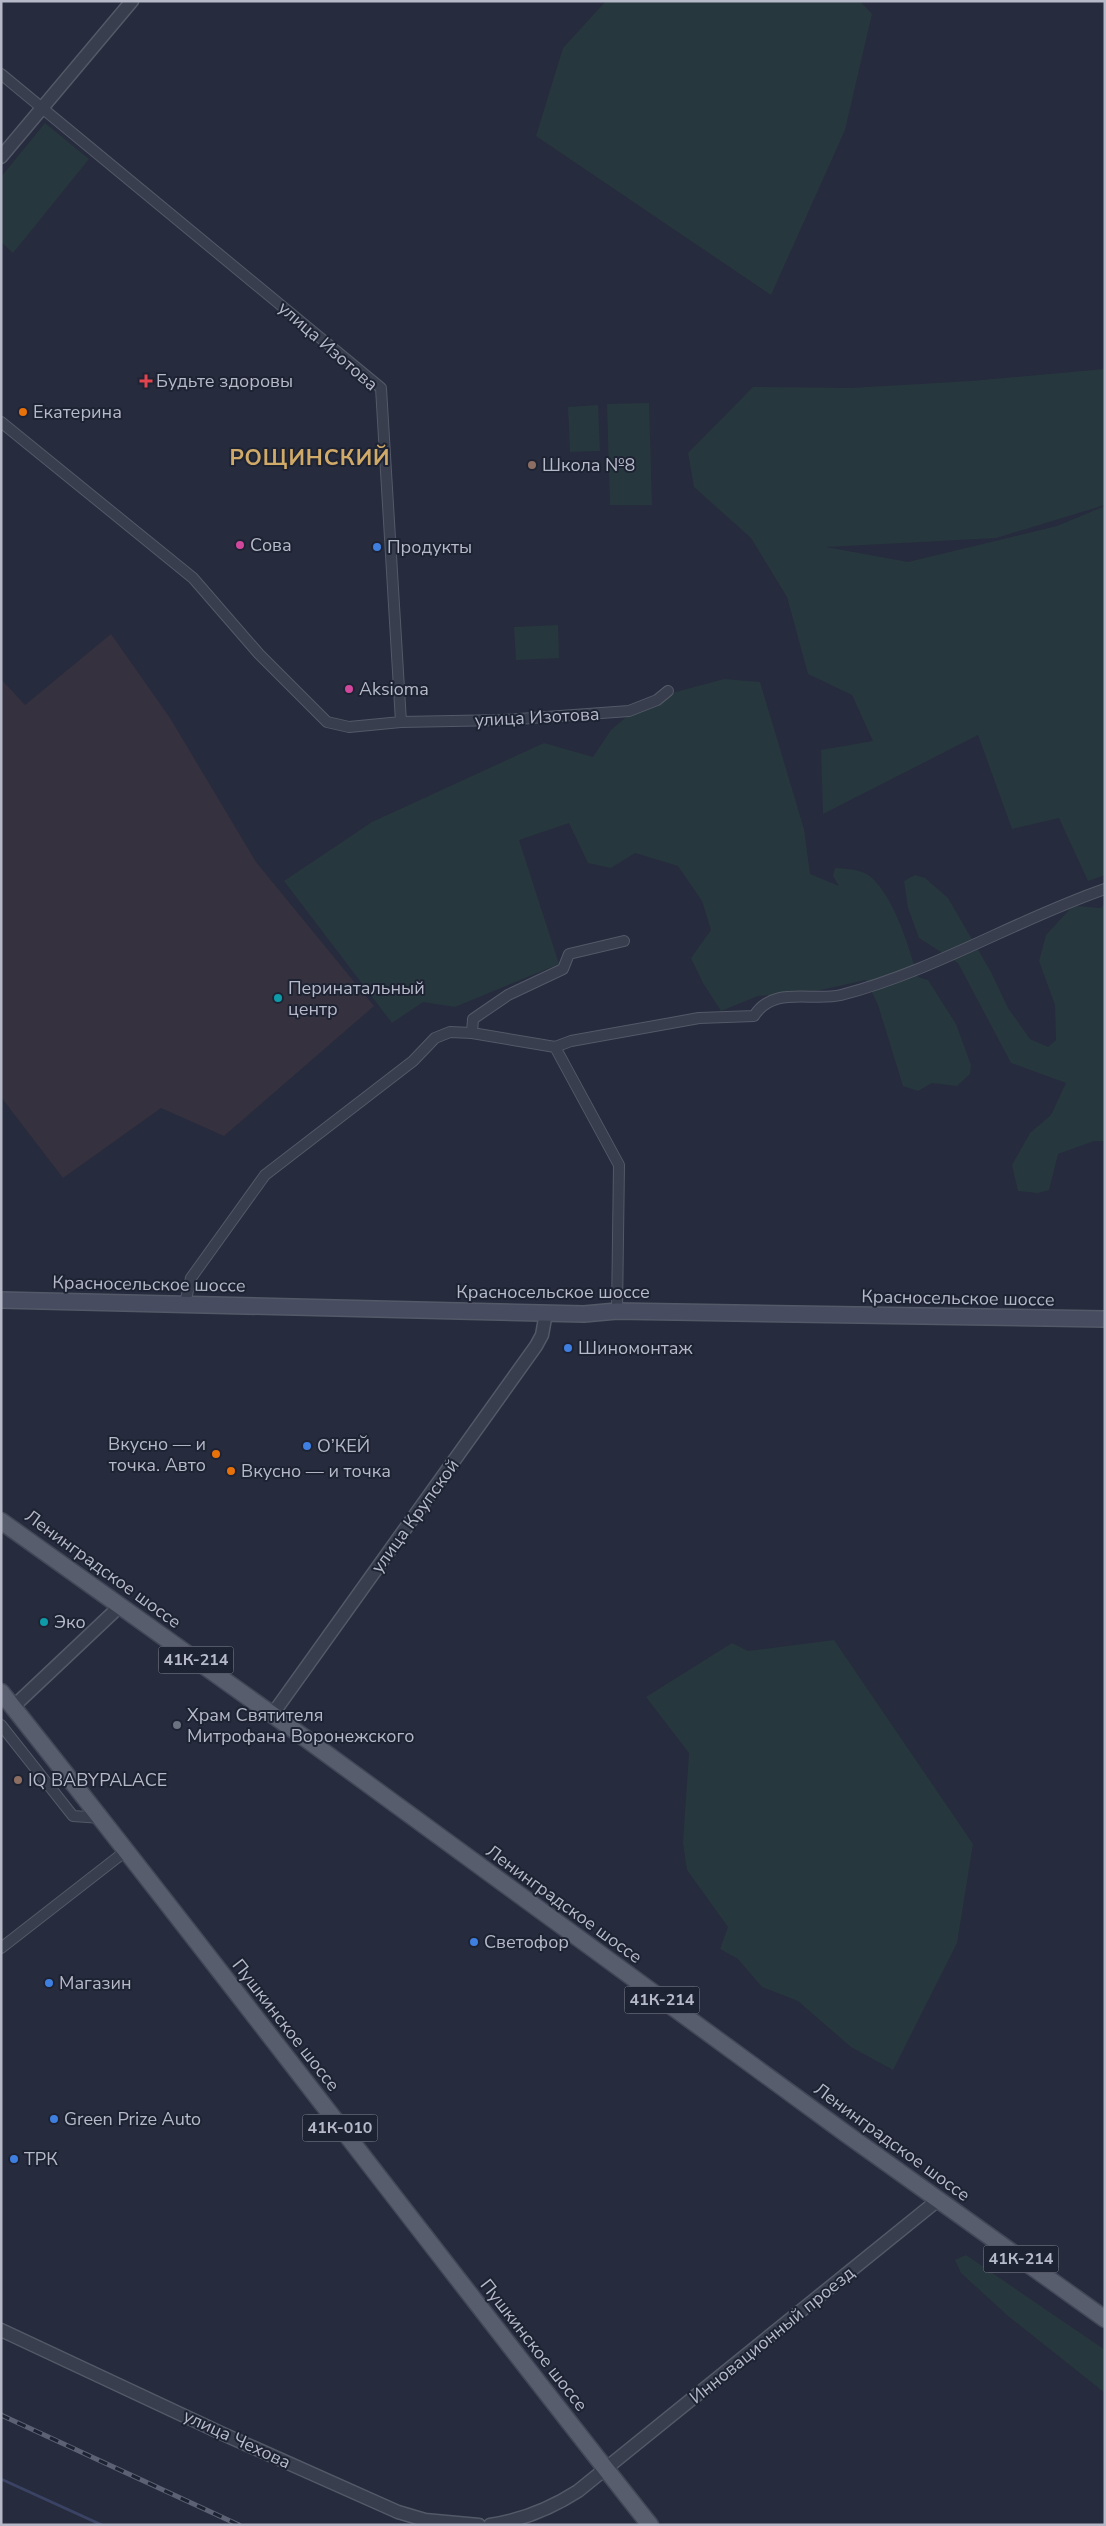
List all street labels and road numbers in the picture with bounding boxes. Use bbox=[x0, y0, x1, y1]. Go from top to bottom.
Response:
street label: улица Изотова bbox=[273, 296, 383, 396]
street label: улица Изотова bbox=[474, 702, 600, 732]
street label: Красносельское шоссе bbox=[52, 1270, 246, 1298]
street label: Красносельское шоссе bbox=[456, 1280, 650, 1304]
street label: Красносельское шоссе bbox=[861, 1284, 1055, 1312]
street label: улица Крупской bbox=[365, 1454, 465, 1578]
street label: Ленинградское шоссе bbox=[20, 1504, 186, 1634]
road number: 41К-214 bbox=[158, 1646, 234, 1674]
street label: Ленинградское шоссе bbox=[481, 1839, 647, 1969]
street label: Пушкинское шоссе bbox=[227, 1954, 345, 2096]
road number: 41К-214 bbox=[624, 1986, 700, 2014]
street label: Ленинградское шоссе bbox=[809, 2077, 975, 2207]
road number: 41К-010 bbox=[302, 2114, 378, 2142]
road number: 41К-214 bbox=[984, 2246, 1058, 2272]
street label: Инновационный проезд bbox=[684, 2261, 860, 2409]
street label: Пушкинское шоссе bbox=[475, 2274, 593, 2416]
street label: улица Чехова bbox=[179, 2404, 295, 2474]

